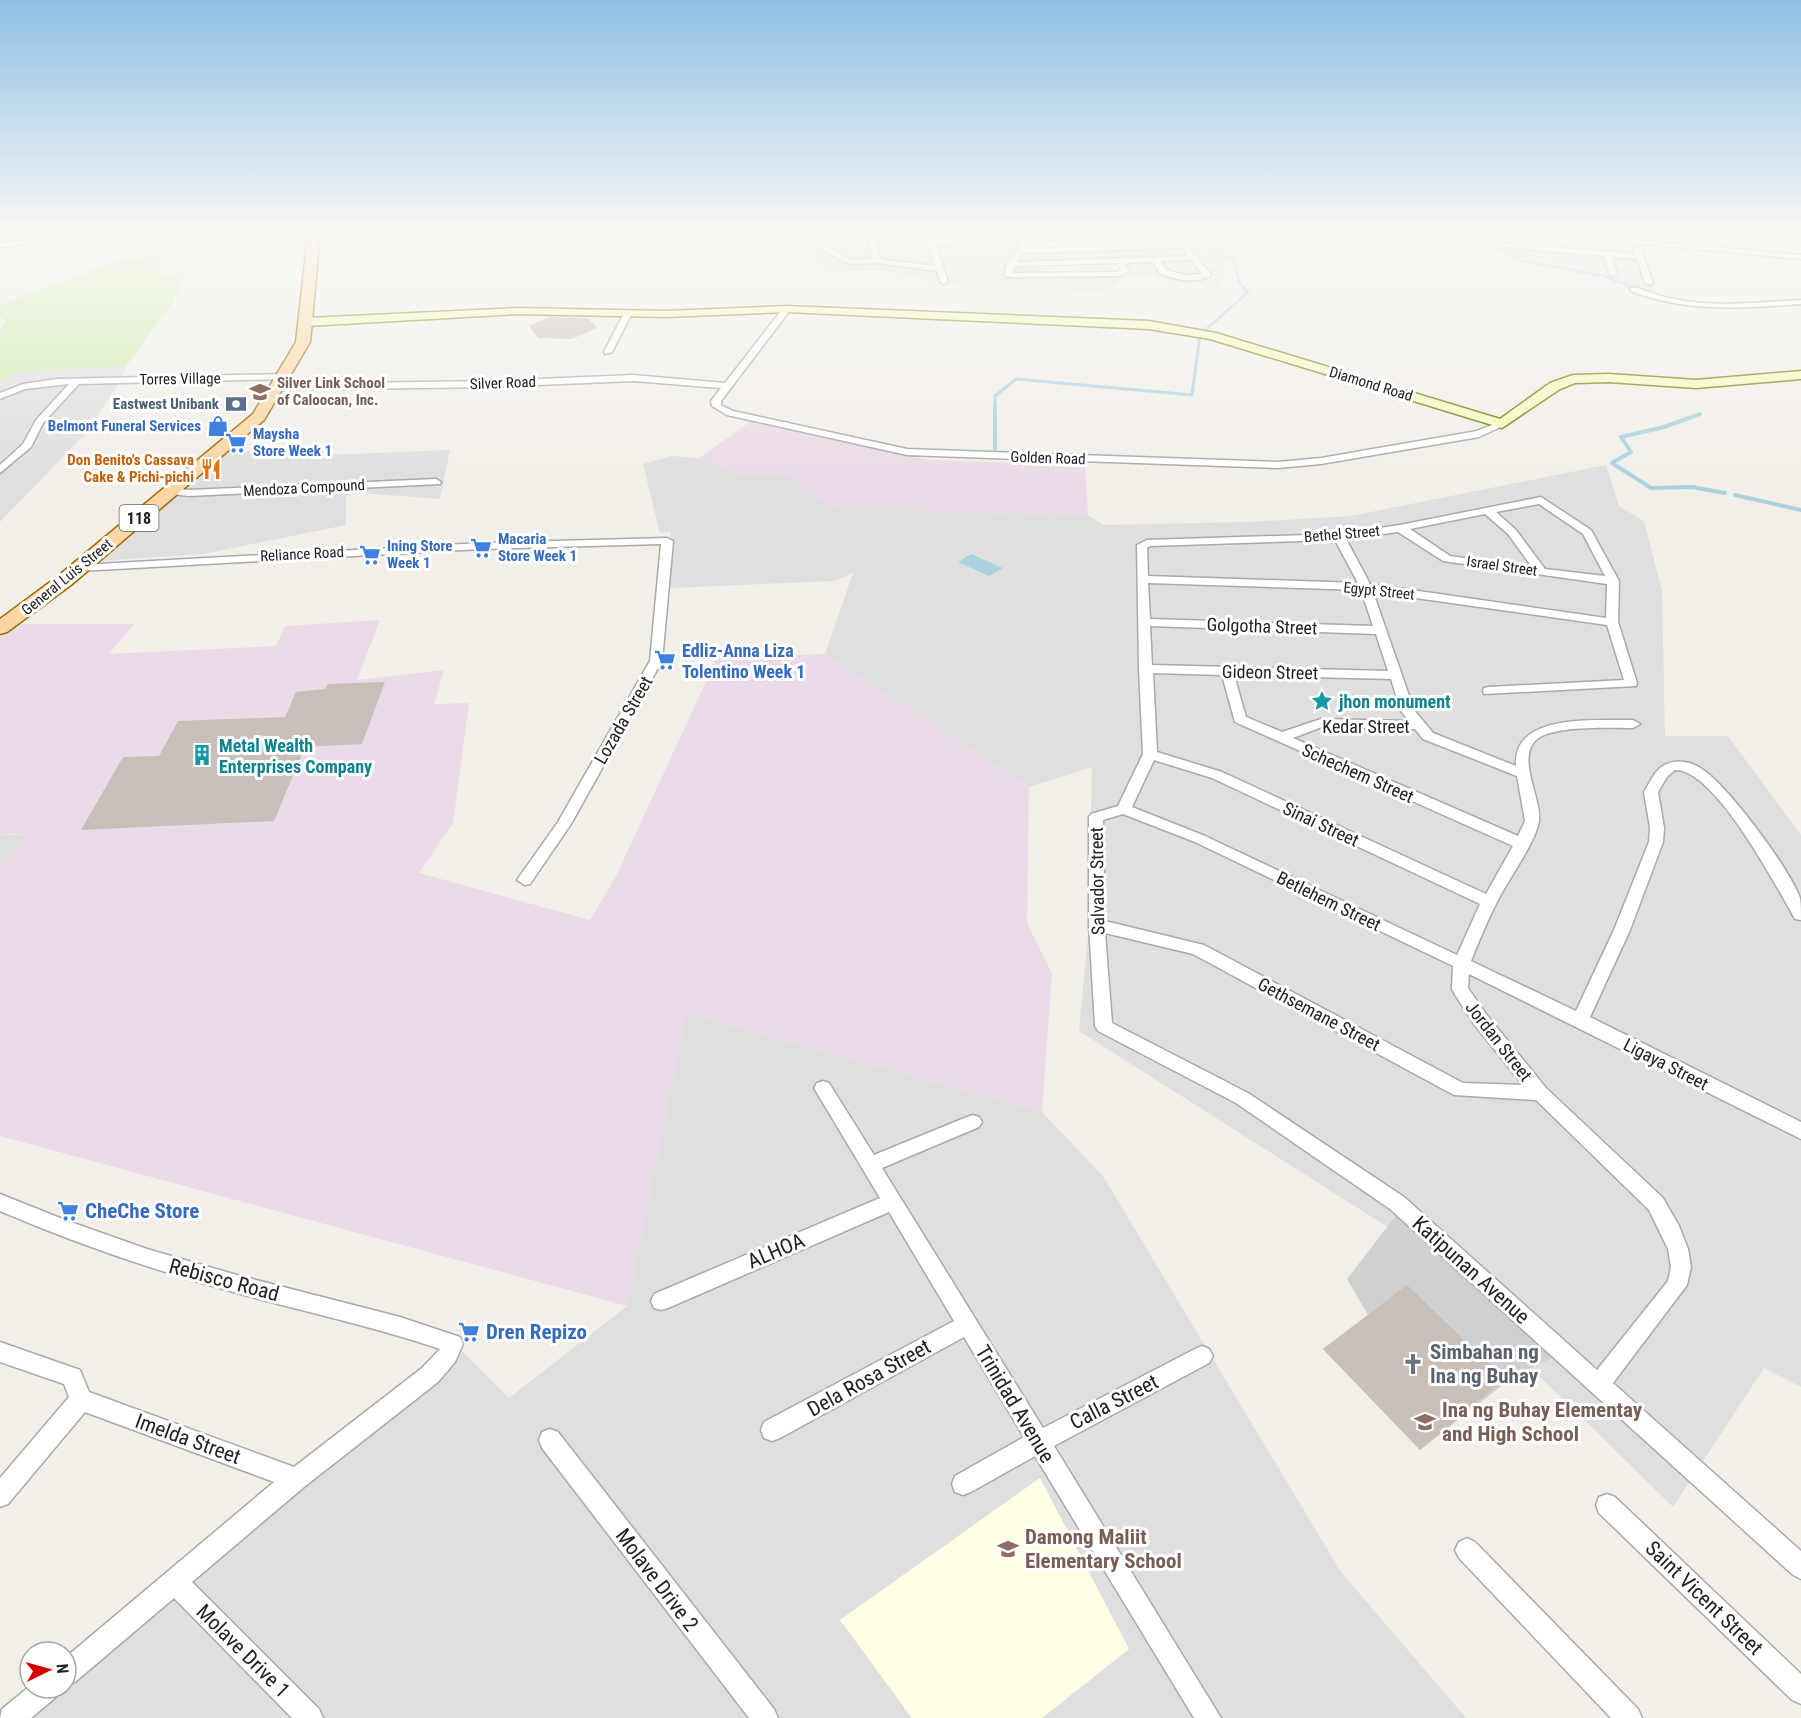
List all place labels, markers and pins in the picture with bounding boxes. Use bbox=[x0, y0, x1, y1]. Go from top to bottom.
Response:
place label: Silver Link School of Caloocan, Inc. bbox=[277, 374, 385, 409]
school or university icon: Silver Link School of Caloocan, Inc. bbox=[248, 380, 272, 404]
bank icon: Eastwest Unibank bbox=[224, 392, 248, 416]
place label: Eastwest Unibank bbox=[113, 395, 220, 413]
shop icon: Belmont Funeral Services bbox=[206, 414, 230, 438]
place label: Belmont Funeral Services bbox=[48, 417, 201, 435]
place label: Maysha Store Week 1 bbox=[253, 425, 332, 460]
supermarket icon: Maysha Store Week 1 bbox=[224, 431, 248, 455]
place label: Don Benito's Cassava Cake & Pichi-pichi bbox=[67, 451, 194, 486]
restaurant icon: Don Benito's Cassava Cake & Pichi-pichi bbox=[199, 457, 223, 481]
place label: Macaria Store Week 1 bbox=[498, 530, 577, 565]
supermarket icon: Macaria Store Week 1 bbox=[469, 536, 493, 560]
place label: Ining Store Week 1 bbox=[387, 537, 453, 572]
supermarket icon: Ining Store Week 1 bbox=[358, 543, 382, 567]
place label: Edliz-Anna Liza Tolentino Week 1 bbox=[682, 640, 805, 682]
supermarket icon: Edliz-Anna Liza Tolentino Week 1 bbox=[653, 648, 677, 672]
place icon: jhon monument bbox=[1310, 689, 1334, 713]
place label: jhon monument bbox=[1338, 691, 1451, 712]
place label: Metal Wealth Enterprises Company bbox=[219, 735, 372, 777]
building icon: Metal Wealth Enterprises Company bbox=[190, 743, 214, 767]
supermarket icon: CheChe Store bbox=[56, 1199, 80, 1223]
place label: CheChe Store bbox=[85, 1199, 199, 1223]
supermarket icon: Dren Repizo bbox=[457, 1320, 481, 1344]
place label: Dren Repizo bbox=[486, 1320, 587, 1344]
place label: Simbahan ng Ina ng Buhay bbox=[1430, 1340, 1539, 1388]
church icon: Simbahan ng Ina ng Buhay bbox=[1401, 1352, 1425, 1376]
place label: Ina ng Buhay Elementay and High School bbox=[1442, 1398, 1643, 1446]
school or university icon: Ina ng Buhay Elementay and High School bbox=[1413, 1410, 1437, 1434]
place label: Damong Maliit Elementary School bbox=[1025, 1525, 1182, 1573]
school or university icon: Damong Maliit Elementary School bbox=[996, 1537, 1020, 1561]

